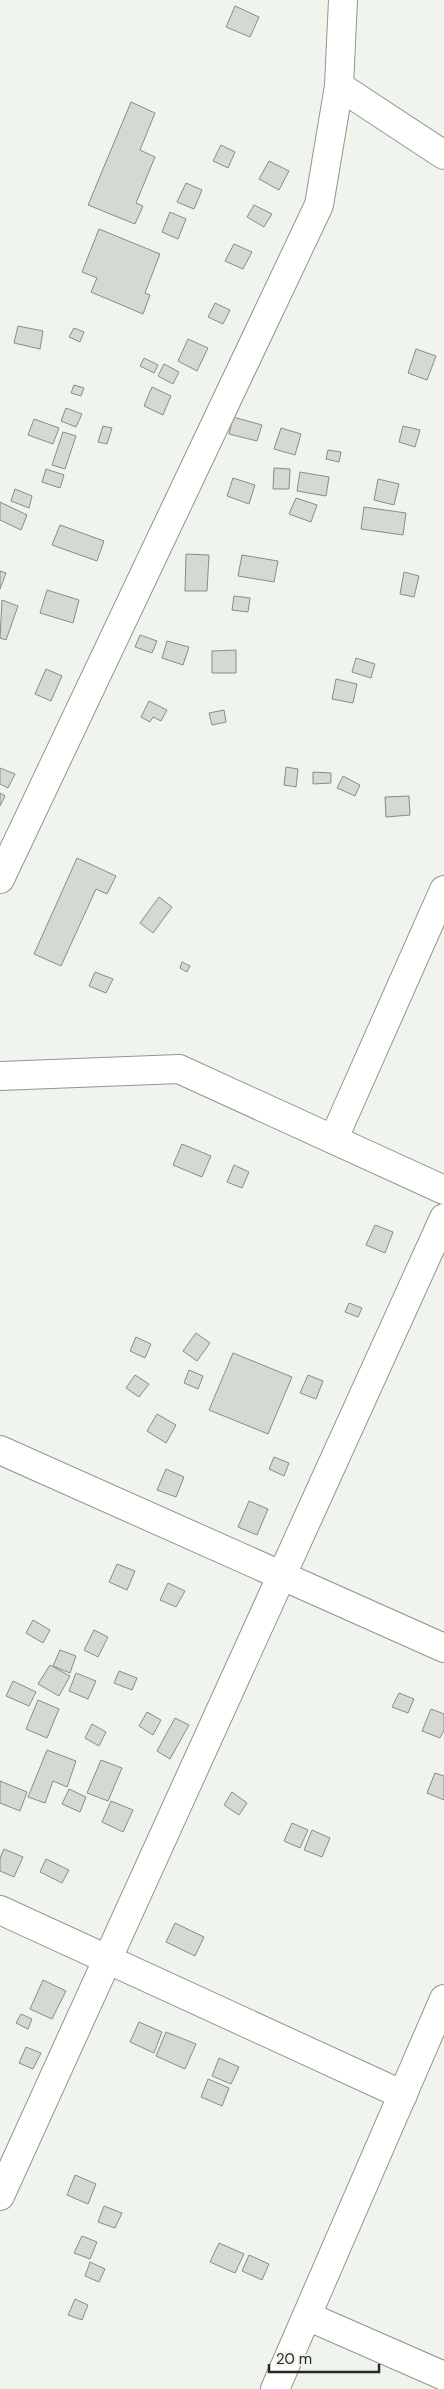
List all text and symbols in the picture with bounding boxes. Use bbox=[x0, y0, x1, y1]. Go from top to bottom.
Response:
scale bar bbox=[269, 2342, 379, 2374]
text: 20 m bbox=[276, 2349, 312, 2369]

